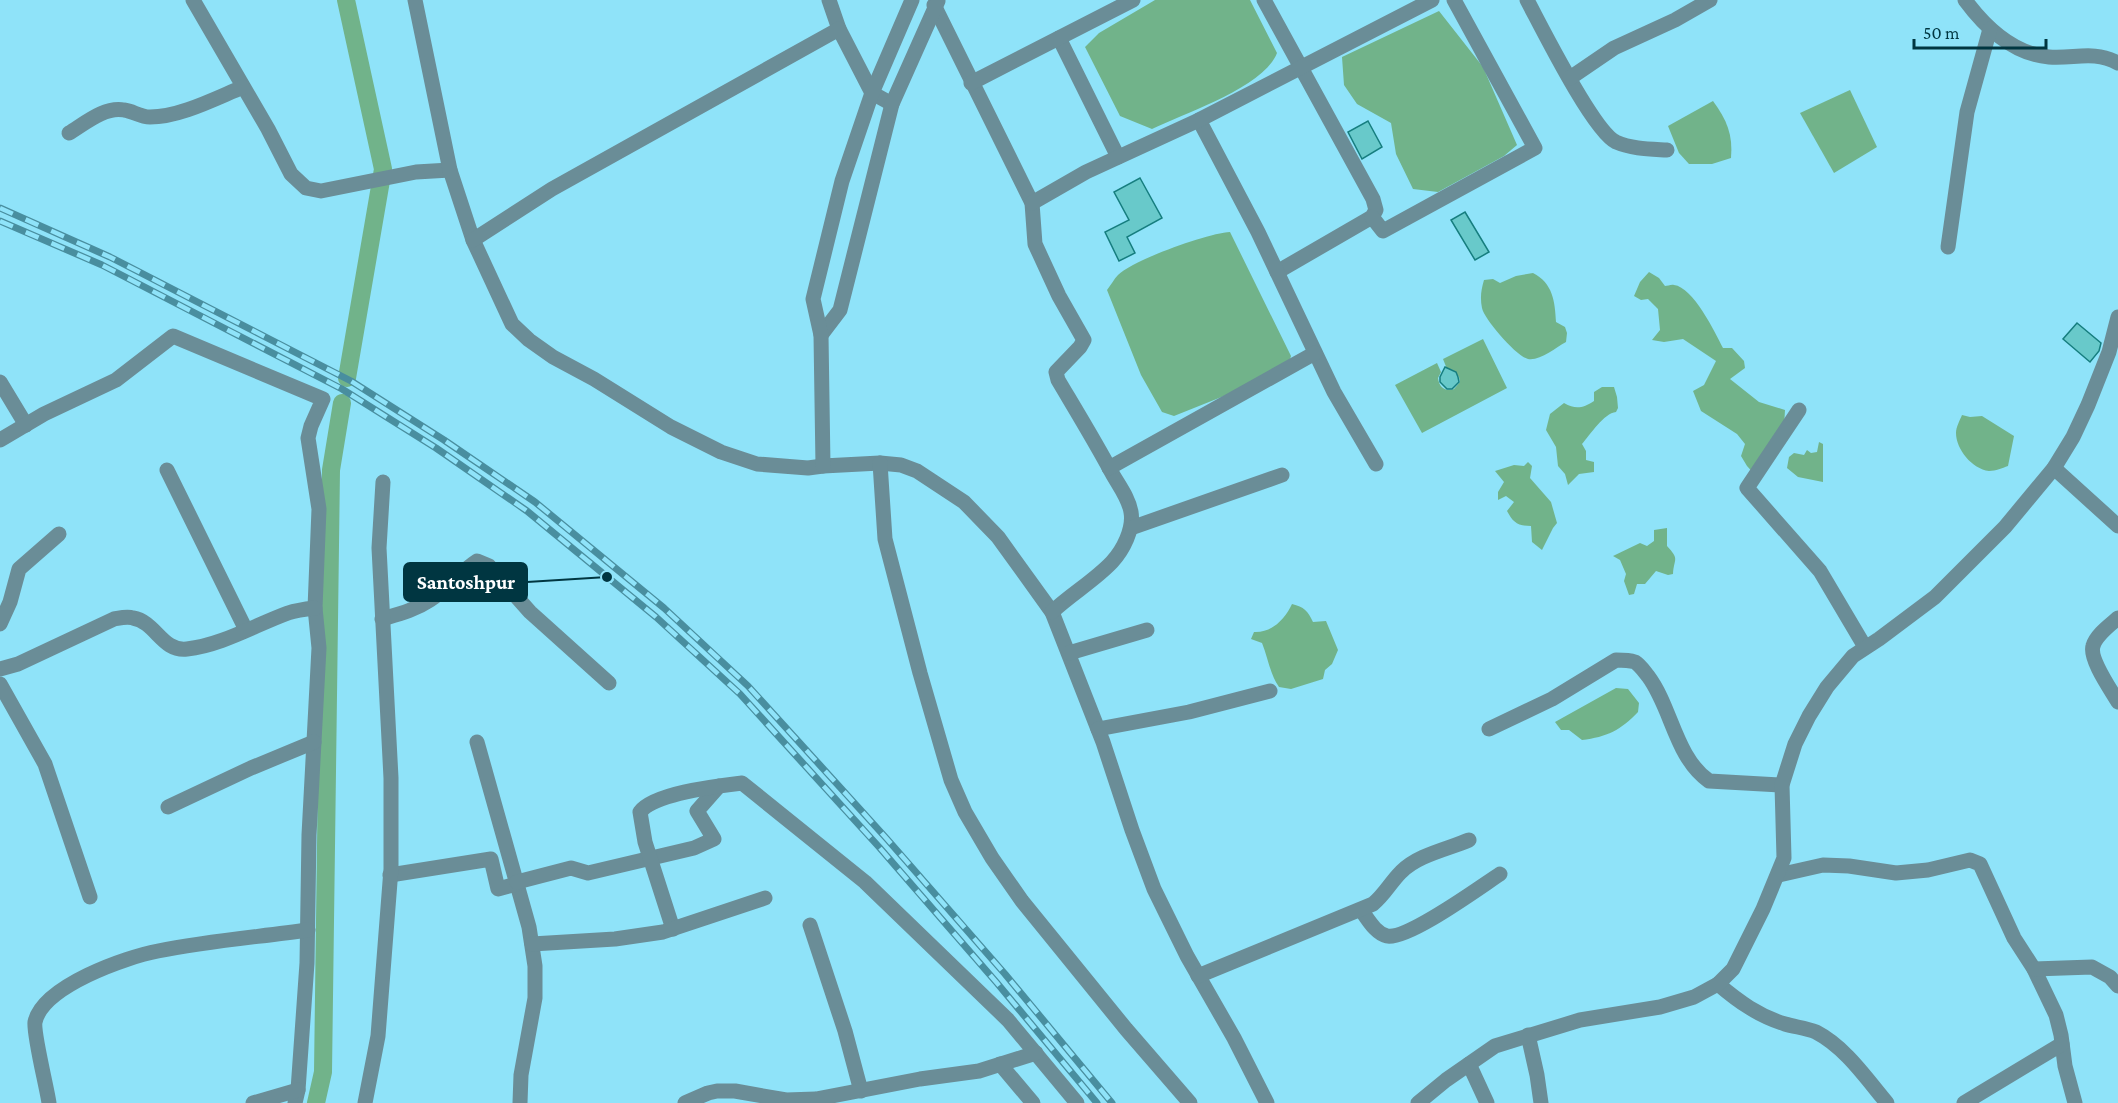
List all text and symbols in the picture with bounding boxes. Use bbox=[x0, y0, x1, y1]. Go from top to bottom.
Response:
scale bar bbox=[1914, 12, 2046, 50]
text: 50 m bbox=[1923, 23, 1960, 43]
callout: Santoshpur bbox=[404, 563, 527, 601]
text: Santoshpur bbox=[417, 571, 515, 593]

